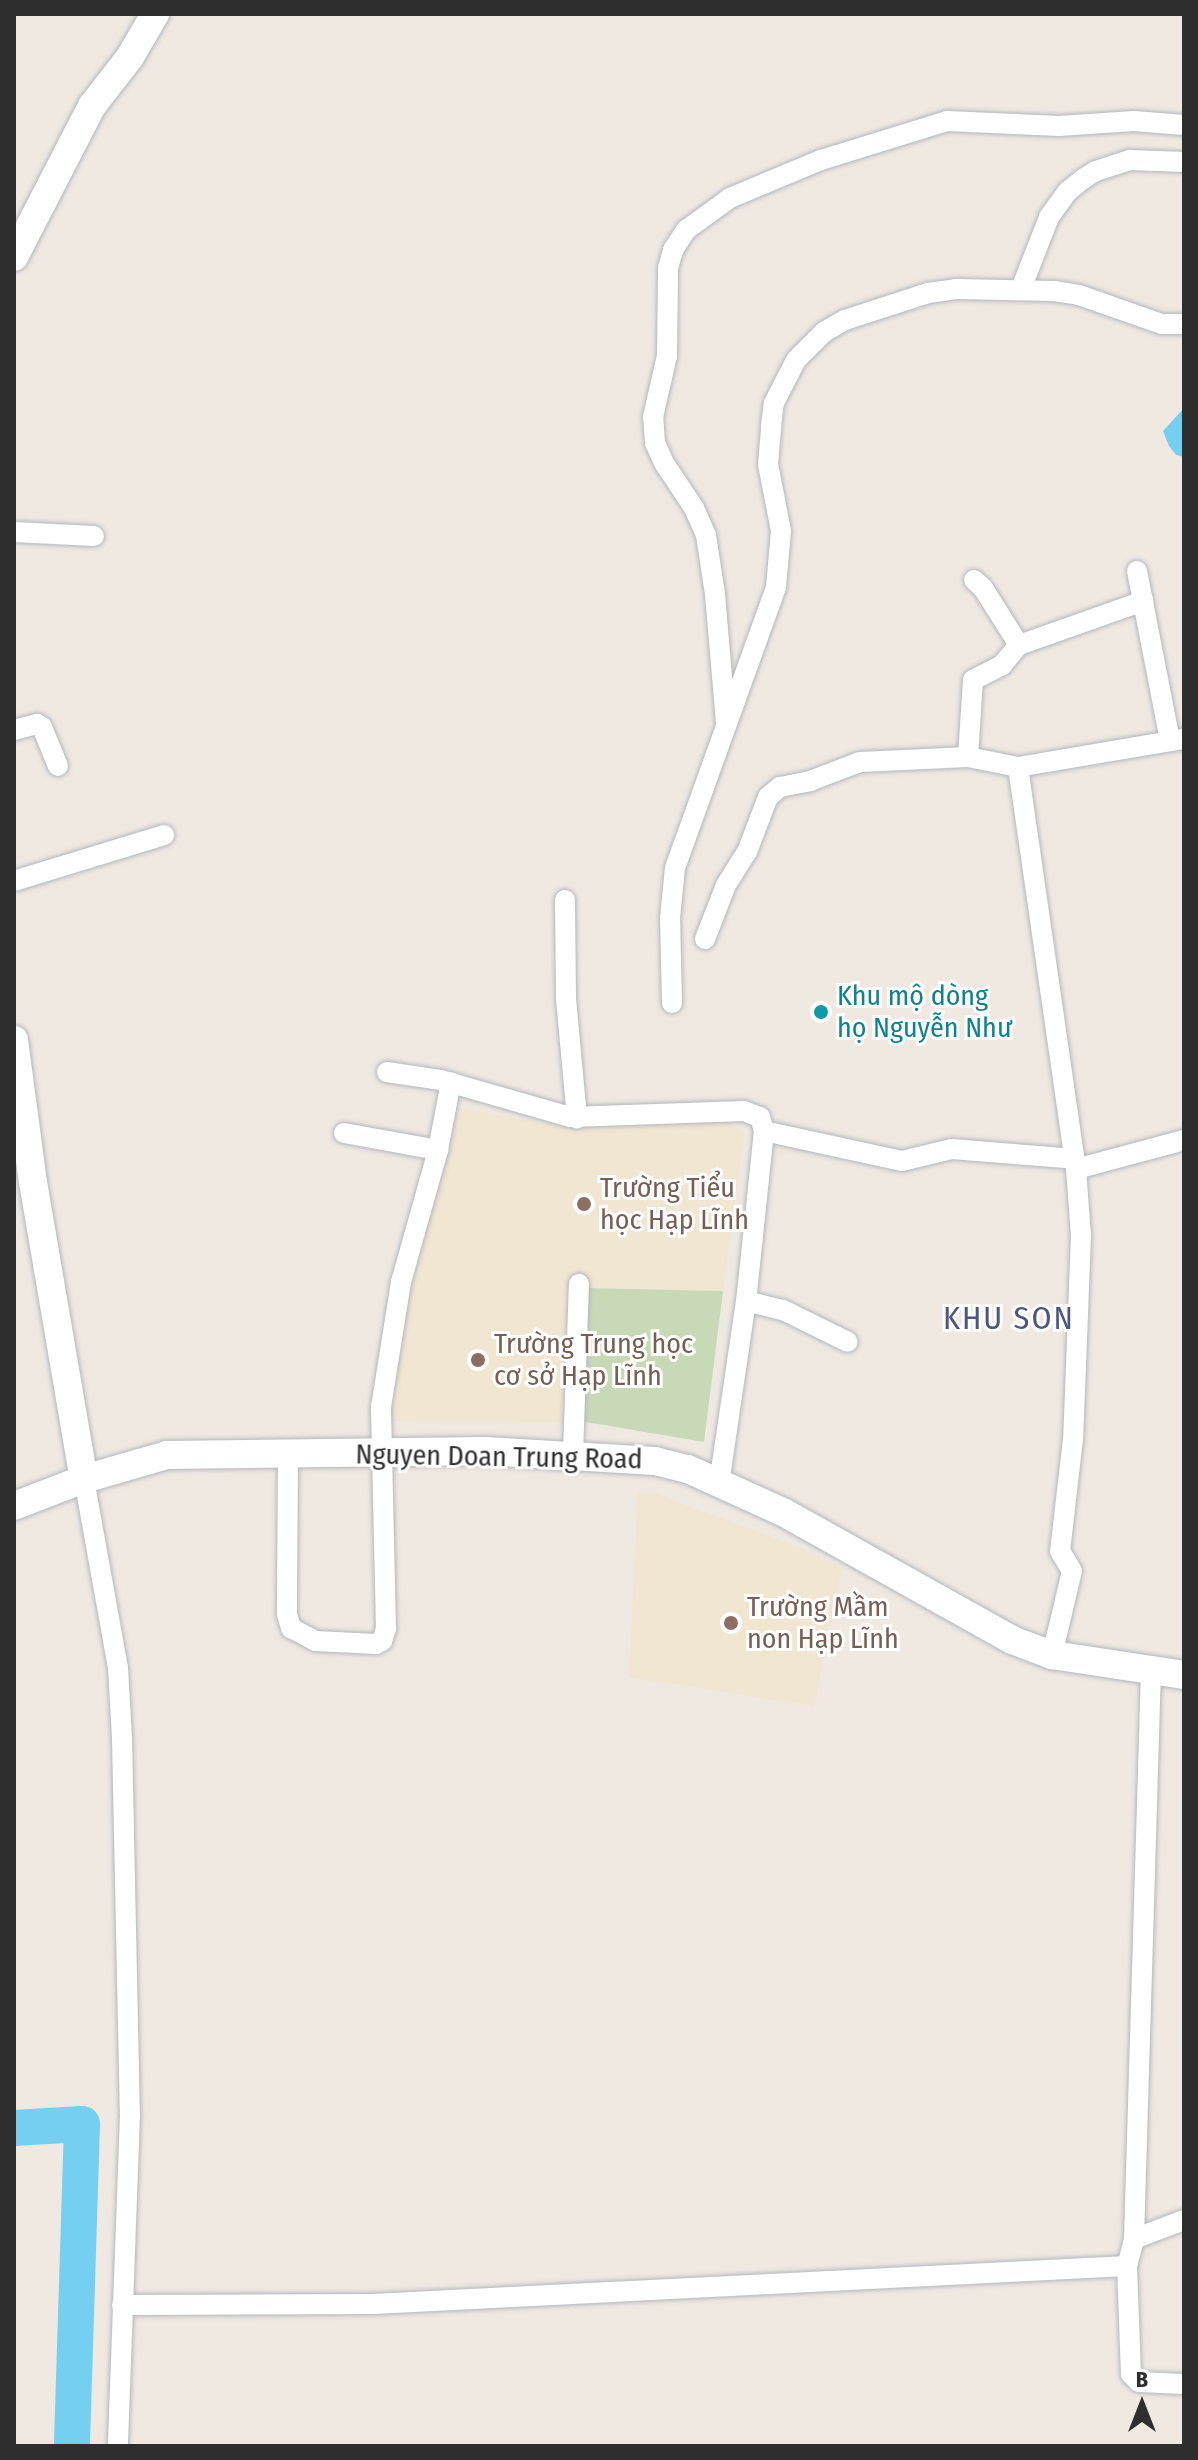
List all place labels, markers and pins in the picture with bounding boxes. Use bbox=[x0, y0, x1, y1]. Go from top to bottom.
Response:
place label: Khu mộ dòng họ Nguyễn Như bbox=[837, 979, 1012, 1045]
marker: Khu mộ dòng họ Nguyễn Như bbox=[812, 1003, 830, 1021]
place label: Trường Tiểu học Hạp Lĩnh bbox=[600, 1171, 749, 1237]
marker: Trường Tiểu học Hạp Lĩnh bbox=[575, 1195, 593, 1213]
place label: Trường Trung học cơ sở Hạp Lĩnh bbox=[494, 1327, 693, 1393]
marker: Trường Trung học cơ sở Hạp Lĩnh bbox=[469, 1351, 487, 1369]
place label: Trường Mầm non Hạp Lĩnh bbox=[747, 1590, 899, 1656]
marker: Trường Mầm non Hạp Lĩnh bbox=[722, 1614, 740, 1632]

